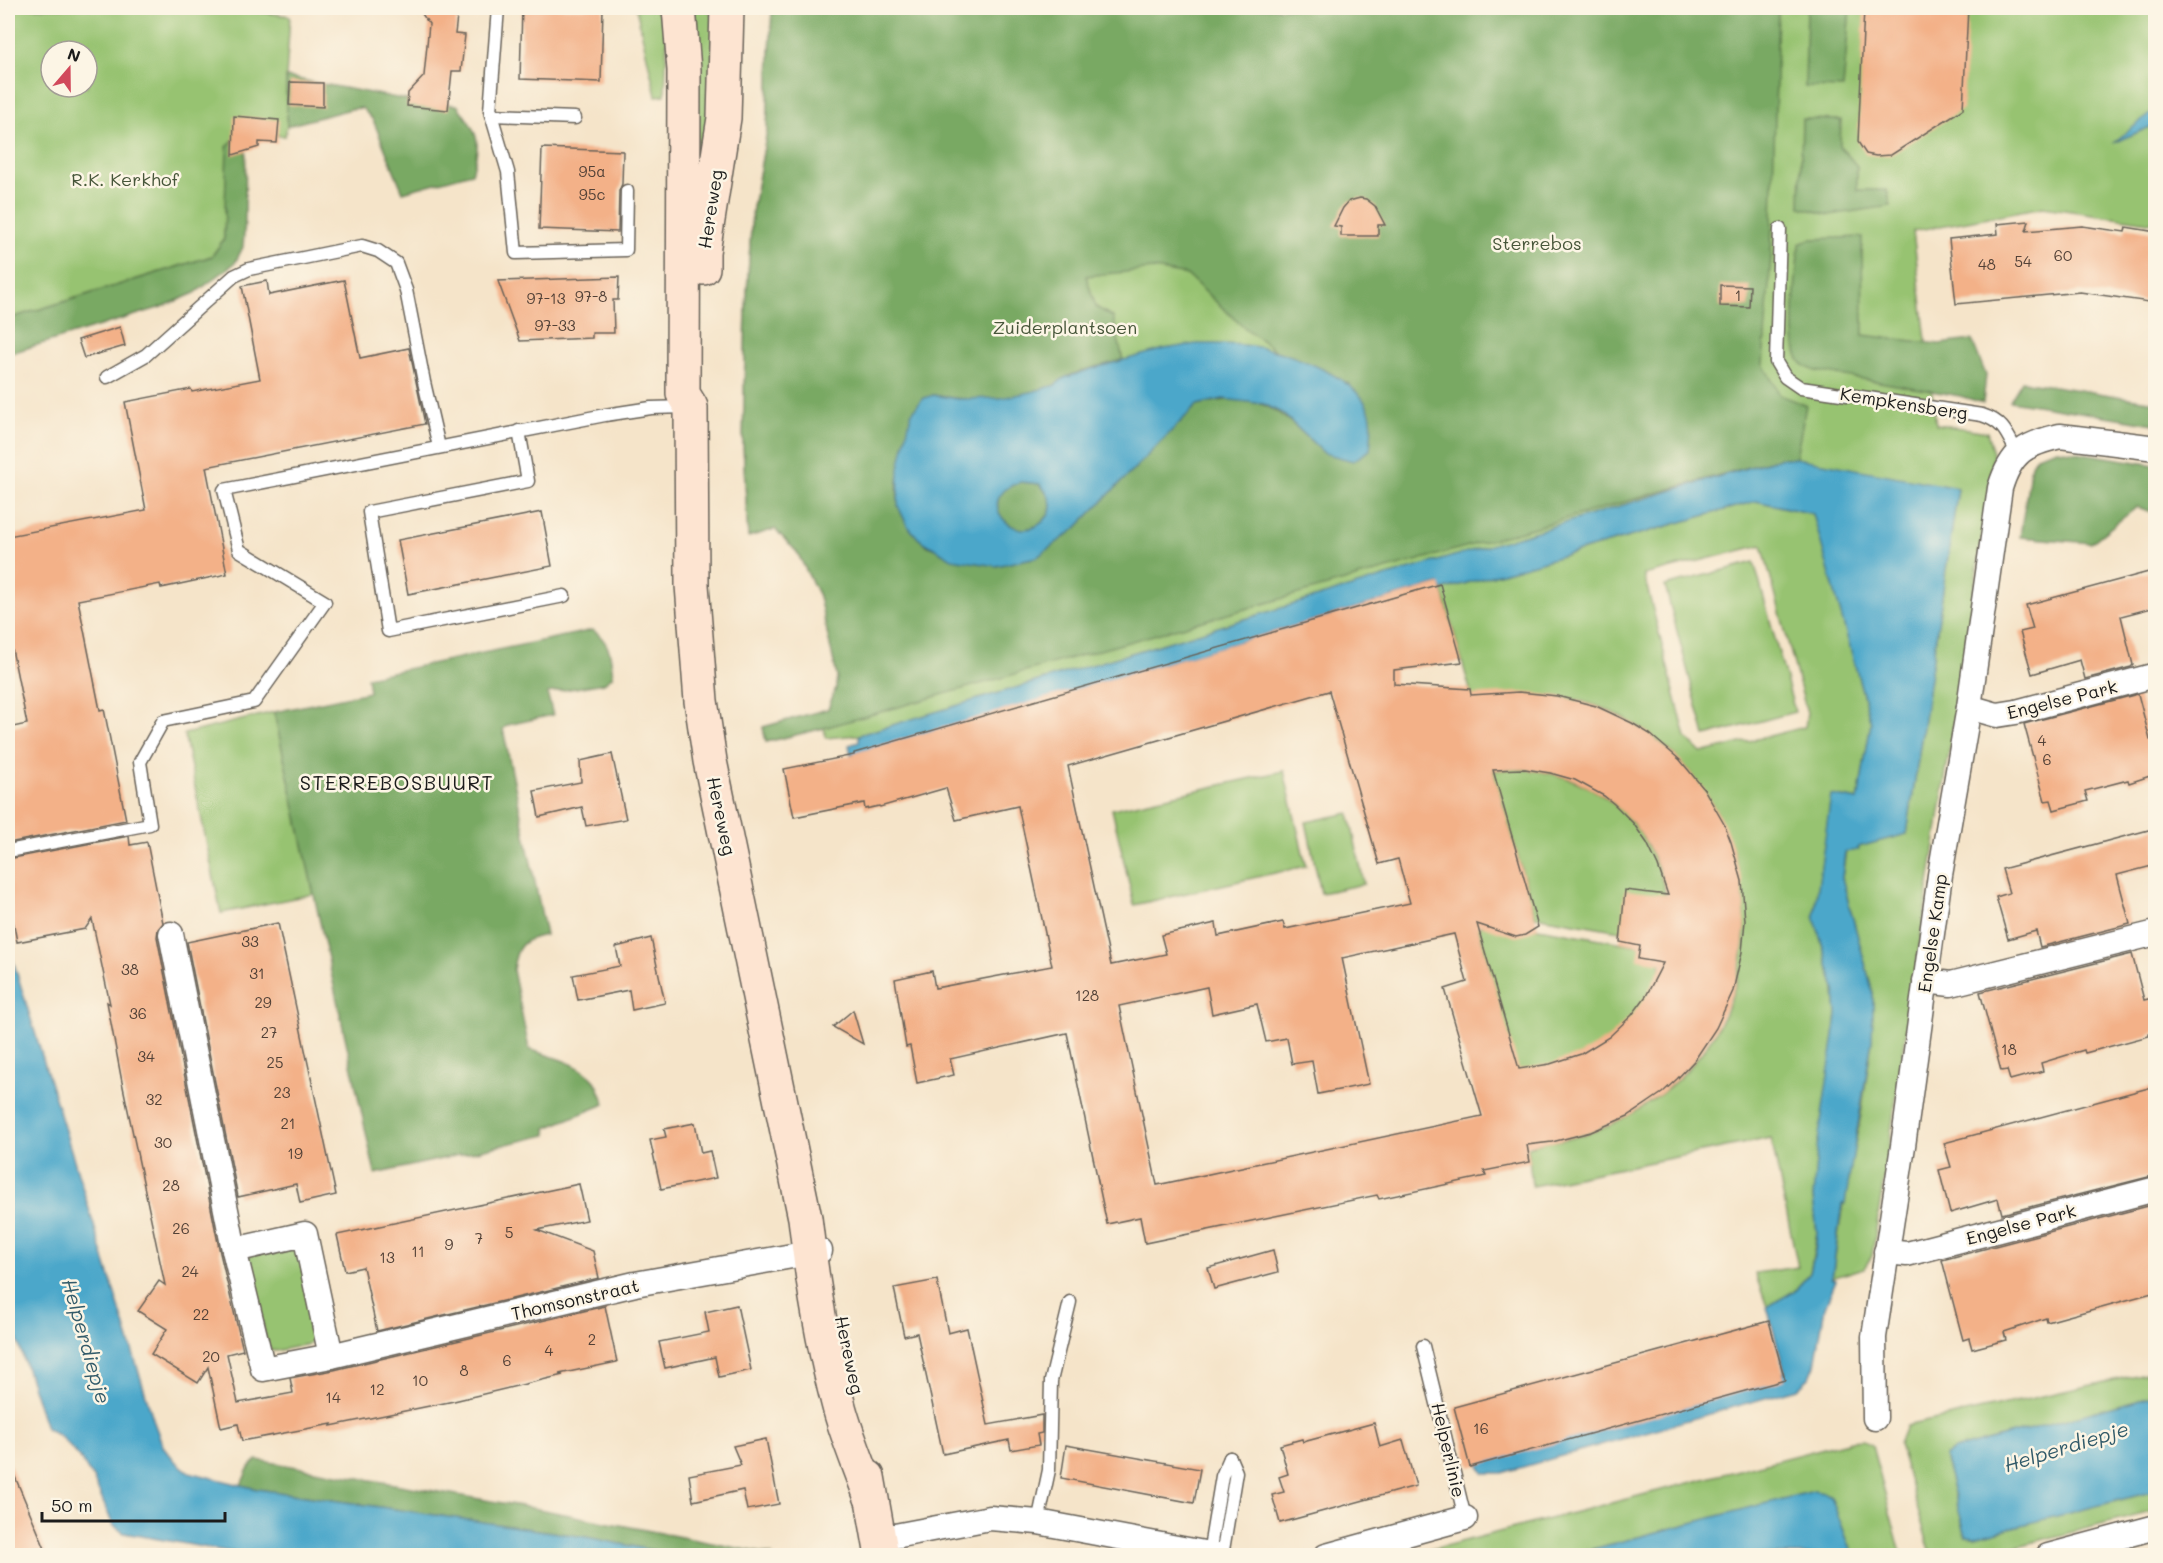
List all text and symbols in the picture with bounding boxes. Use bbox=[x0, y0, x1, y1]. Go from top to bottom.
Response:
north arrow bbox=[39, 39, 99, 99]
text: N bbox=[65, 42, 84, 66]
house number: 95a bbox=[579, 161, 605, 181]
park label: R.K. Kerkhof bbox=[71, 167, 180, 191]
street label: Hereweg bbox=[692, 168, 728, 250]
house number: 95c bbox=[579, 184, 605, 204]
park label: Sterrebos bbox=[1492, 231, 1582, 255]
house number: 60 bbox=[2054, 245, 2072, 265]
house number: 54 bbox=[2014, 251, 2032, 271]
house number: 48 bbox=[1978, 254, 1996, 274]
house number: 1 bbox=[1735, 285, 1741, 305]
house number: 97-8 bbox=[575, 286, 607, 306]
house number: 97-13 bbox=[526, 288, 566, 308]
house number: 97-33 bbox=[534, 315, 576, 335]
park label: Zuiderplantsoen bbox=[993, 315, 1137, 339]
street label: Kempkensberg bbox=[1838, 381, 1970, 425]
street label: Engelse Park bbox=[2004, 674, 2120, 724]
house number: 4 bbox=[2038, 730, 2047, 750]
house number: 6 bbox=[2042, 749, 2052, 769]
district label: STERREBOSBUURT bbox=[300, 769, 494, 795]
street label: Hereweg bbox=[702, 775, 742, 857]
street label: Engelse Kamp bbox=[1912, 872, 1952, 994]
house number: 33 bbox=[241, 931, 259, 951]
house number: 38 bbox=[121, 959, 139, 979]
house number: 31 bbox=[249, 963, 265, 983]
house number: 128 bbox=[1075, 985, 1099, 1005]
house number: 29 bbox=[254, 992, 272, 1012]
house number: 36 bbox=[129, 1003, 147, 1023]
house number: 27 bbox=[261, 1022, 277, 1042]
house number: 18 bbox=[2001, 1039, 2017, 1059]
house number: 34 bbox=[137, 1046, 155, 1066]
house number: 25 bbox=[266, 1052, 284, 1072]
house number: 23 bbox=[273, 1082, 291, 1102]
house number: 32 bbox=[145, 1089, 163, 1109]
house number: 21 bbox=[280, 1113, 296, 1133]
house number: 30 bbox=[154, 1132, 172, 1152]
house number: 19 bbox=[287, 1143, 303, 1163]
house number: 28 bbox=[162, 1175, 180, 1195]
street label: Engelse Park bbox=[1963, 1198, 2079, 1250]
house number: 26 bbox=[172, 1218, 190, 1238]
house number: 5 bbox=[505, 1222, 513, 1242]
house number: 7 bbox=[475, 1228, 483, 1248]
house number: 9 bbox=[445, 1234, 454, 1254]
house number: 11 bbox=[411, 1241, 425, 1261]
house number: 13 bbox=[379, 1247, 395, 1267]
house number: 24 bbox=[181, 1261, 199, 1281]
street label: Thomsonstraat bbox=[509, 1273, 641, 1325]
water label: Helperdiepje bbox=[57, 1275, 117, 1407]
house number: 22 bbox=[193, 1304, 209, 1324]
street label: Hereweg bbox=[830, 1314, 870, 1396]
house number: 2 bbox=[588, 1329, 596, 1349]
house number: 4 bbox=[545, 1340, 554, 1360]
house number: 20 bbox=[202, 1346, 220, 1366]
house number: 6 bbox=[502, 1350, 512, 1370]
house number: 8 bbox=[459, 1360, 469, 1380]
house number: 10 bbox=[412, 1370, 428, 1390]
house number: 12 bbox=[369, 1379, 385, 1399]
house number: 14 bbox=[325, 1387, 341, 1407]
street label: Helperlinie bbox=[1426, 1400, 1472, 1500]
water label: Helperdiepje bbox=[2000, 1415, 2132, 1477]
house number: 16 bbox=[1473, 1418, 1489, 1438]
scale bar bbox=[42, 1485, 225, 1523]
text: 50 m bbox=[51, 1493, 93, 1517]

